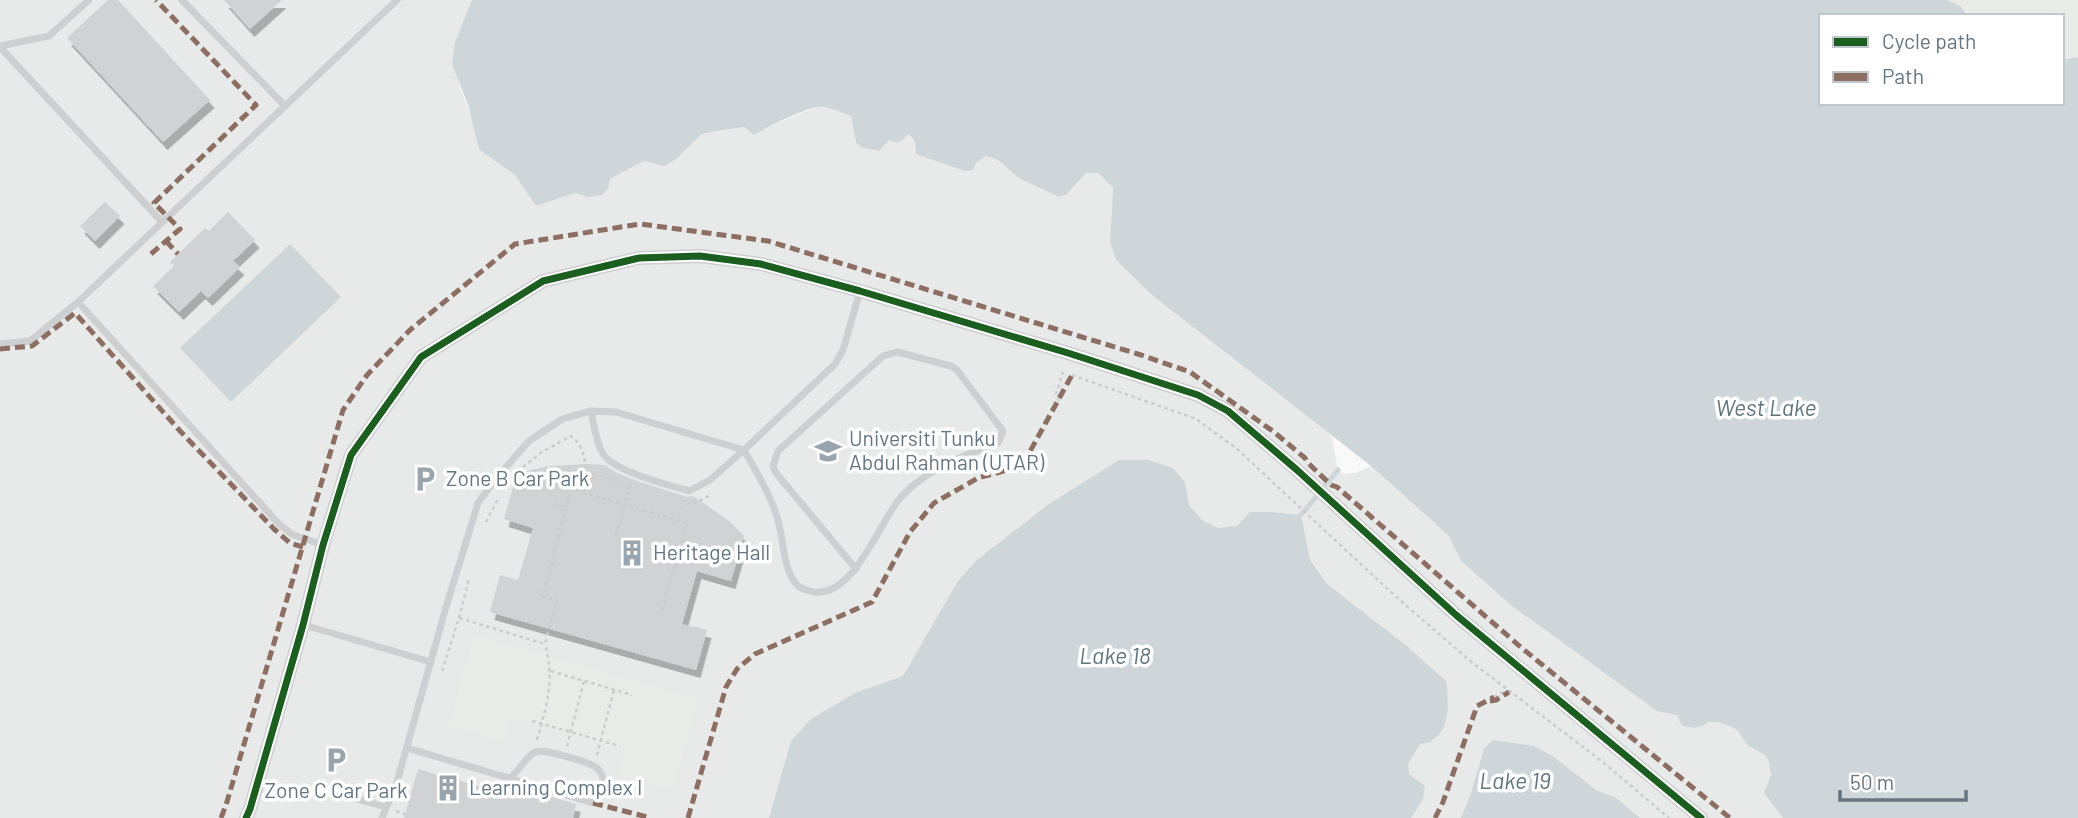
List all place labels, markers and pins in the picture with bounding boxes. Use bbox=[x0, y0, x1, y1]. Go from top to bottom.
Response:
place label: Universiti Tunku Abdul Rahman (UTAR) bbox=[849, 425, 1045, 474]
school or university icon: Universiti Tunku Abdul Rahman (UTAR) bbox=[813, 436, 843, 466]
parking icon: Zone B Car Park bbox=[410, 464, 440, 494]
place label: Zone B Car Park bbox=[446, 465, 589, 490]
building icon: Heritage Hall bbox=[617, 538, 647, 568]
place label: Heritage Hall bbox=[653, 539, 770, 564]
parking icon: Zone C Car Park bbox=[321, 745, 351, 775]
building icon: Learning Complex I bbox=[433, 773, 463, 803]
place label: Learning Complex I bbox=[469, 774, 642, 799]
place label: Zone C Car Park bbox=[265, 777, 407, 802]

